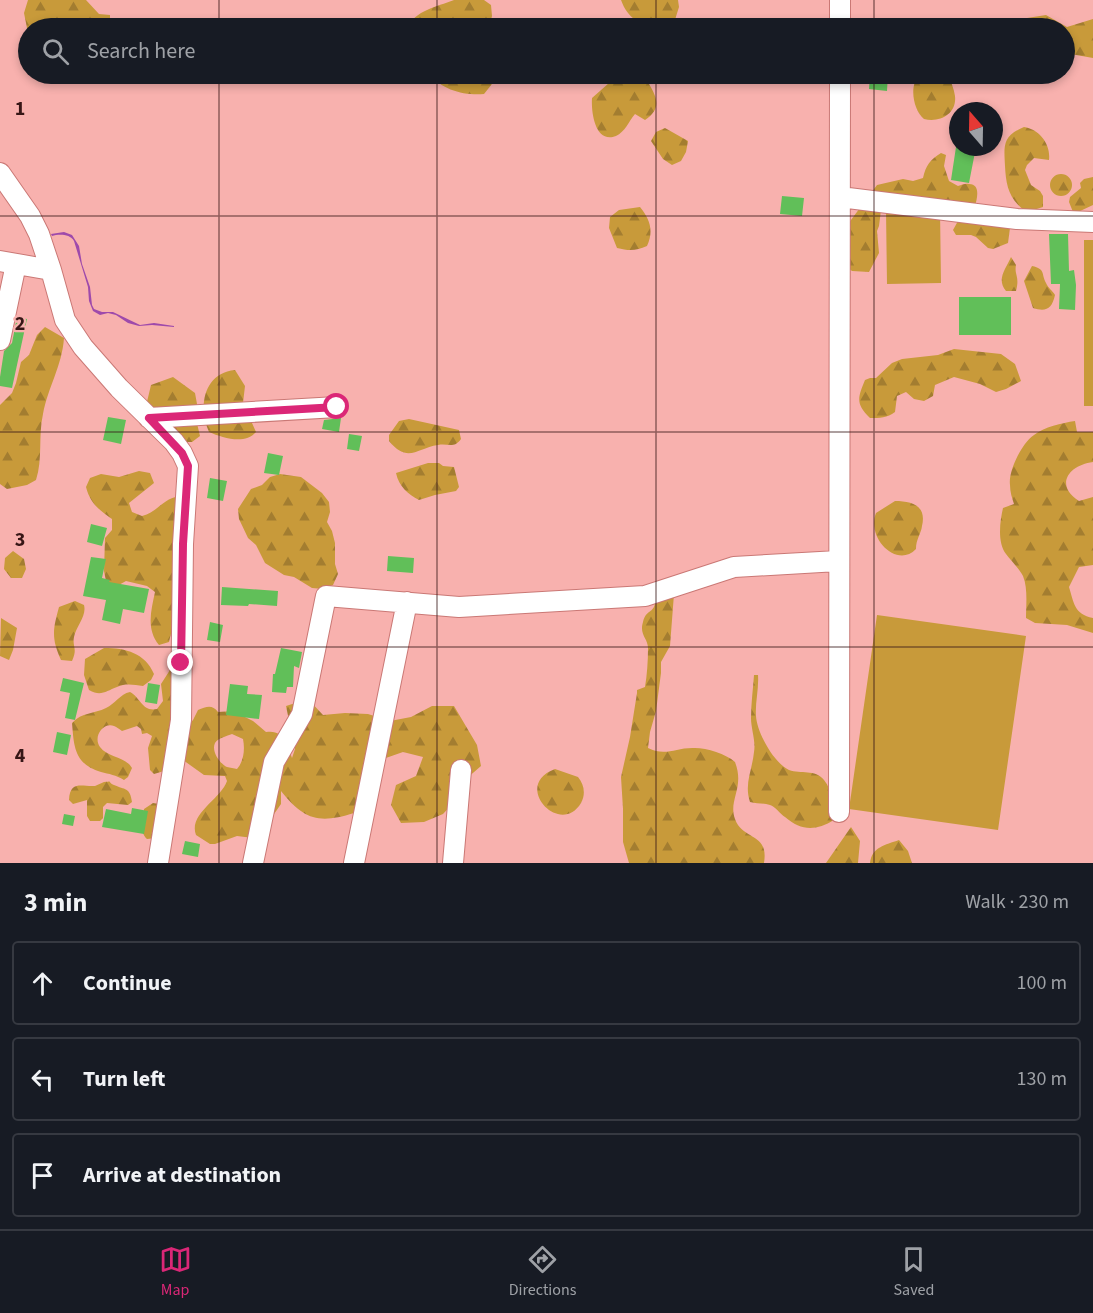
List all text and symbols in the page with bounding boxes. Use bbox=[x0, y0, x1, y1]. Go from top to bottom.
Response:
search box bbox=[18, 18, 1075, 84]
icon: search bbox=[39, 35, 72, 68]
text: Search here bbox=[87, 35, 195, 67]
text: 1 bbox=[15, 95, 25, 123]
north arrow bbox=[949, 102, 1003, 156]
text: 2 bbox=[15, 310, 25, 338]
route start bbox=[323, 393, 349, 419]
text: 3 bbox=[15, 526, 25, 554]
route end bbox=[167, 649, 193, 675]
text: 4 bbox=[15, 742, 26, 770]
text: 3 min bbox=[24, 884, 87, 921]
text: Walk · 230 m bbox=[965, 888, 1069, 916]
icon: ahead bbox=[26, 967, 59, 1000]
text: Continue bbox=[83, 967, 172, 999]
text: 100 m bbox=[1017, 969, 1067, 997]
icon: left bbox=[26, 1063, 59, 1096]
text: Turn left bbox=[83, 1063, 165, 1095]
text: 130 m bbox=[1017, 1065, 1067, 1093]
icon: arrive bbox=[26, 1159, 59, 1192]
text: Arrive at destination bbox=[83, 1159, 281, 1191]
tab: Map bbox=[159, 1243, 192, 1301]
tab: Directions bbox=[509, 1243, 576, 1301]
tab: Saved bbox=[894, 1243, 934, 1301]

